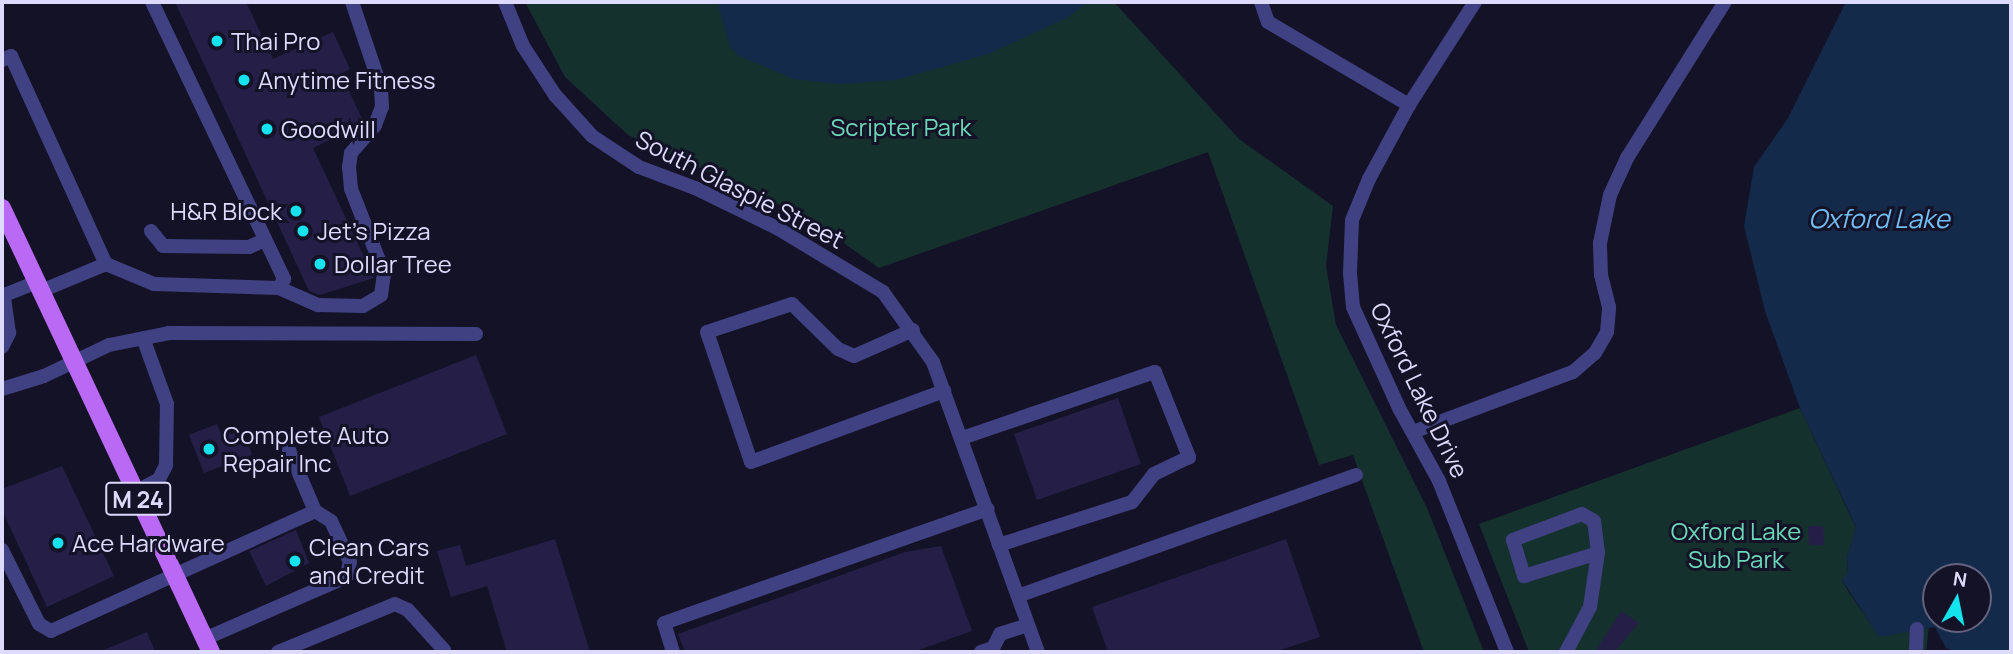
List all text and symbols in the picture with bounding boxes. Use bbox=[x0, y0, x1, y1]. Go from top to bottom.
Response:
place label: Thai Pro bbox=[231, 27, 320, 55]
marker: Thai Pro bbox=[209, 33, 225, 49]
place label: Anytime Fitness bbox=[258, 66, 436, 94]
marker: Anytime Fitness bbox=[236, 72, 252, 88]
park label: Scripter Park bbox=[831, 113, 971, 141]
place label: Goodwill bbox=[281, 115, 376, 143]
marker: Goodwill bbox=[259, 121, 275, 137]
street label: South Glaspie Street bbox=[631, 124, 849, 254]
place label: H&R Block bbox=[170, 197, 282, 225]
marker: H&R Block bbox=[288, 203, 304, 219]
water label: Oxford Lake bbox=[1808, 203, 1950, 235]
place label: Jet's Pizza bbox=[317, 217, 430, 245]
marker: Jet's Pizza bbox=[295, 223, 311, 239]
place label: Dollar Tree bbox=[334, 250, 452, 278]
marker: Dollar Tree bbox=[312, 256, 328, 272]
street label: Oxford Lake Drive bbox=[1365, 298, 1475, 482]
place label: Complete Auto Repair Inc bbox=[223, 421, 389, 477]
marker: Complete Auto Repair Inc bbox=[201, 441, 217, 457]
road number: M 24 bbox=[105, 480, 171, 519]
park label: Oxford Lake Sub Park bbox=[1671, 517, 1801, 573]
place label: Ace Hardware bbox=[72, 529, 225, 557]
place label: Clean Cars and Credit bbox=[309, 533, 429, 589]
marker: Ace Hardware bbox=[50, 535, 66, 551]
marker: Clean Cars and Credit bbox=[287, 553, 303, 569]
north arrow bbox=[1922, 563, 1992, 633]
text: N bbox=[1951, 565, 1969, 593]

